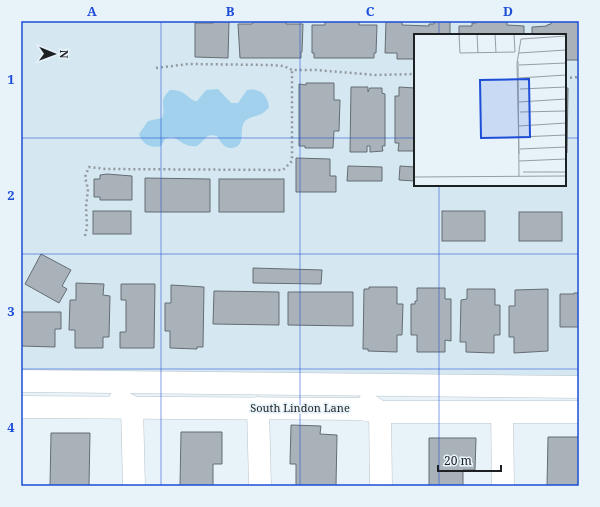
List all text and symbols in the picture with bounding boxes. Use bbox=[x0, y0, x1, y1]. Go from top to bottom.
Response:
text: A bbox=[87, 2, 97, 20]
text: B bbox=[226, 2, 235, 20]
text: C bbox=[366, 2, 375, 20]
text: D bbox=[503, 2, 513, 20]
north arrow bbox=[34, 34, 74, 74]
inset map bbox=[414, 34, 566, 186]
text: N bbox=[57, 50, 72, 59]
text: 1 bbox=[7, 70, 15, 88]
text: 2 bbox=[7, 186, 15, 204]
text: 3 bbox=[7, 302, 15, 320]
street label: South Lindon Lane bbox=[250, 400, 350, 415]
text: 4 bbox=[7, 418, 15, 436]
scale bar bbox=[438, 447, 501, 473]
text: 20 m bbox=[444, 452, 472, 469]

